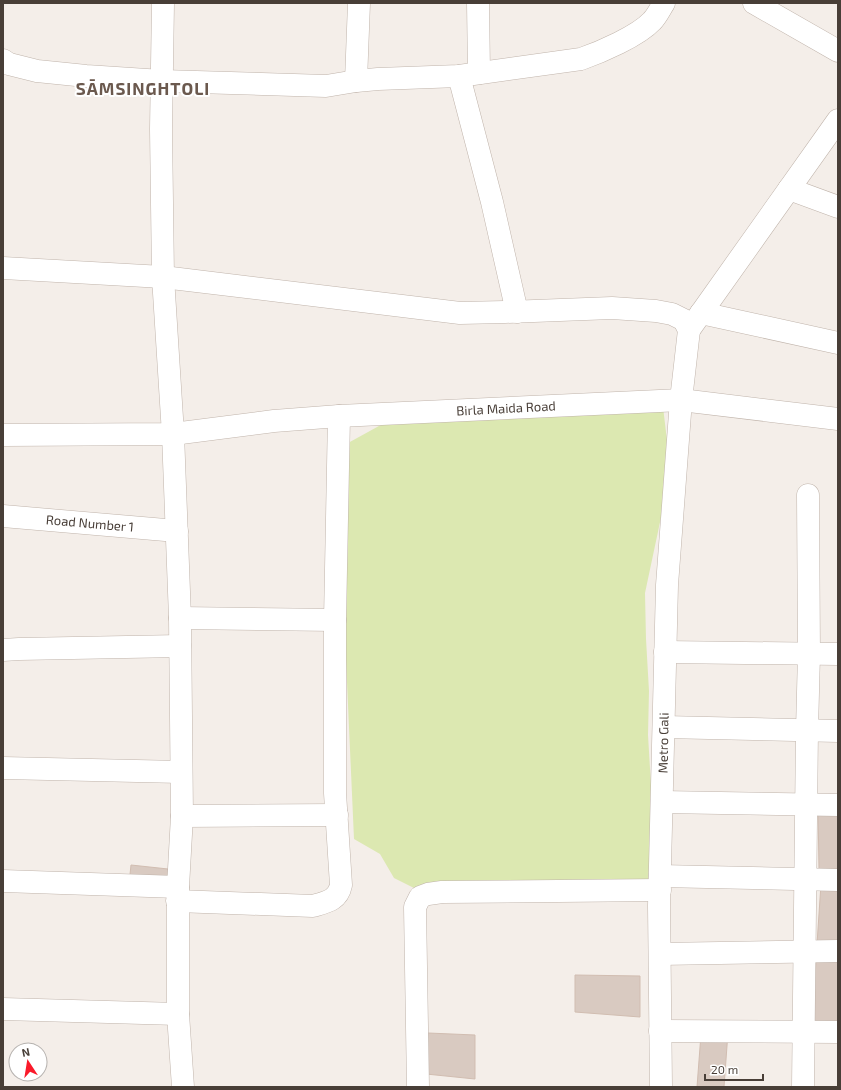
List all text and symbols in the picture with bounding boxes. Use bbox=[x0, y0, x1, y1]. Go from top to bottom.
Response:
district label: SĀMSINGHTOLI bbox=[76, 78, 210, 98]
street label: Birla Maida Road bbox=[456, 397, 556, 419]
street label: Road Number 1 bbox=[45, 511, 135, 535]
street label: Metro Gali bbox=[654, 712, 672, 774]
north arrow bbox=[8, 1042, 48, 1082]
text: N bbox=[21, 1045, 31, 1059]
scale bar bbox=[705, 1056, 763, 1082]
text: 20 m bbox=[711, 1062, 738, 1076]

